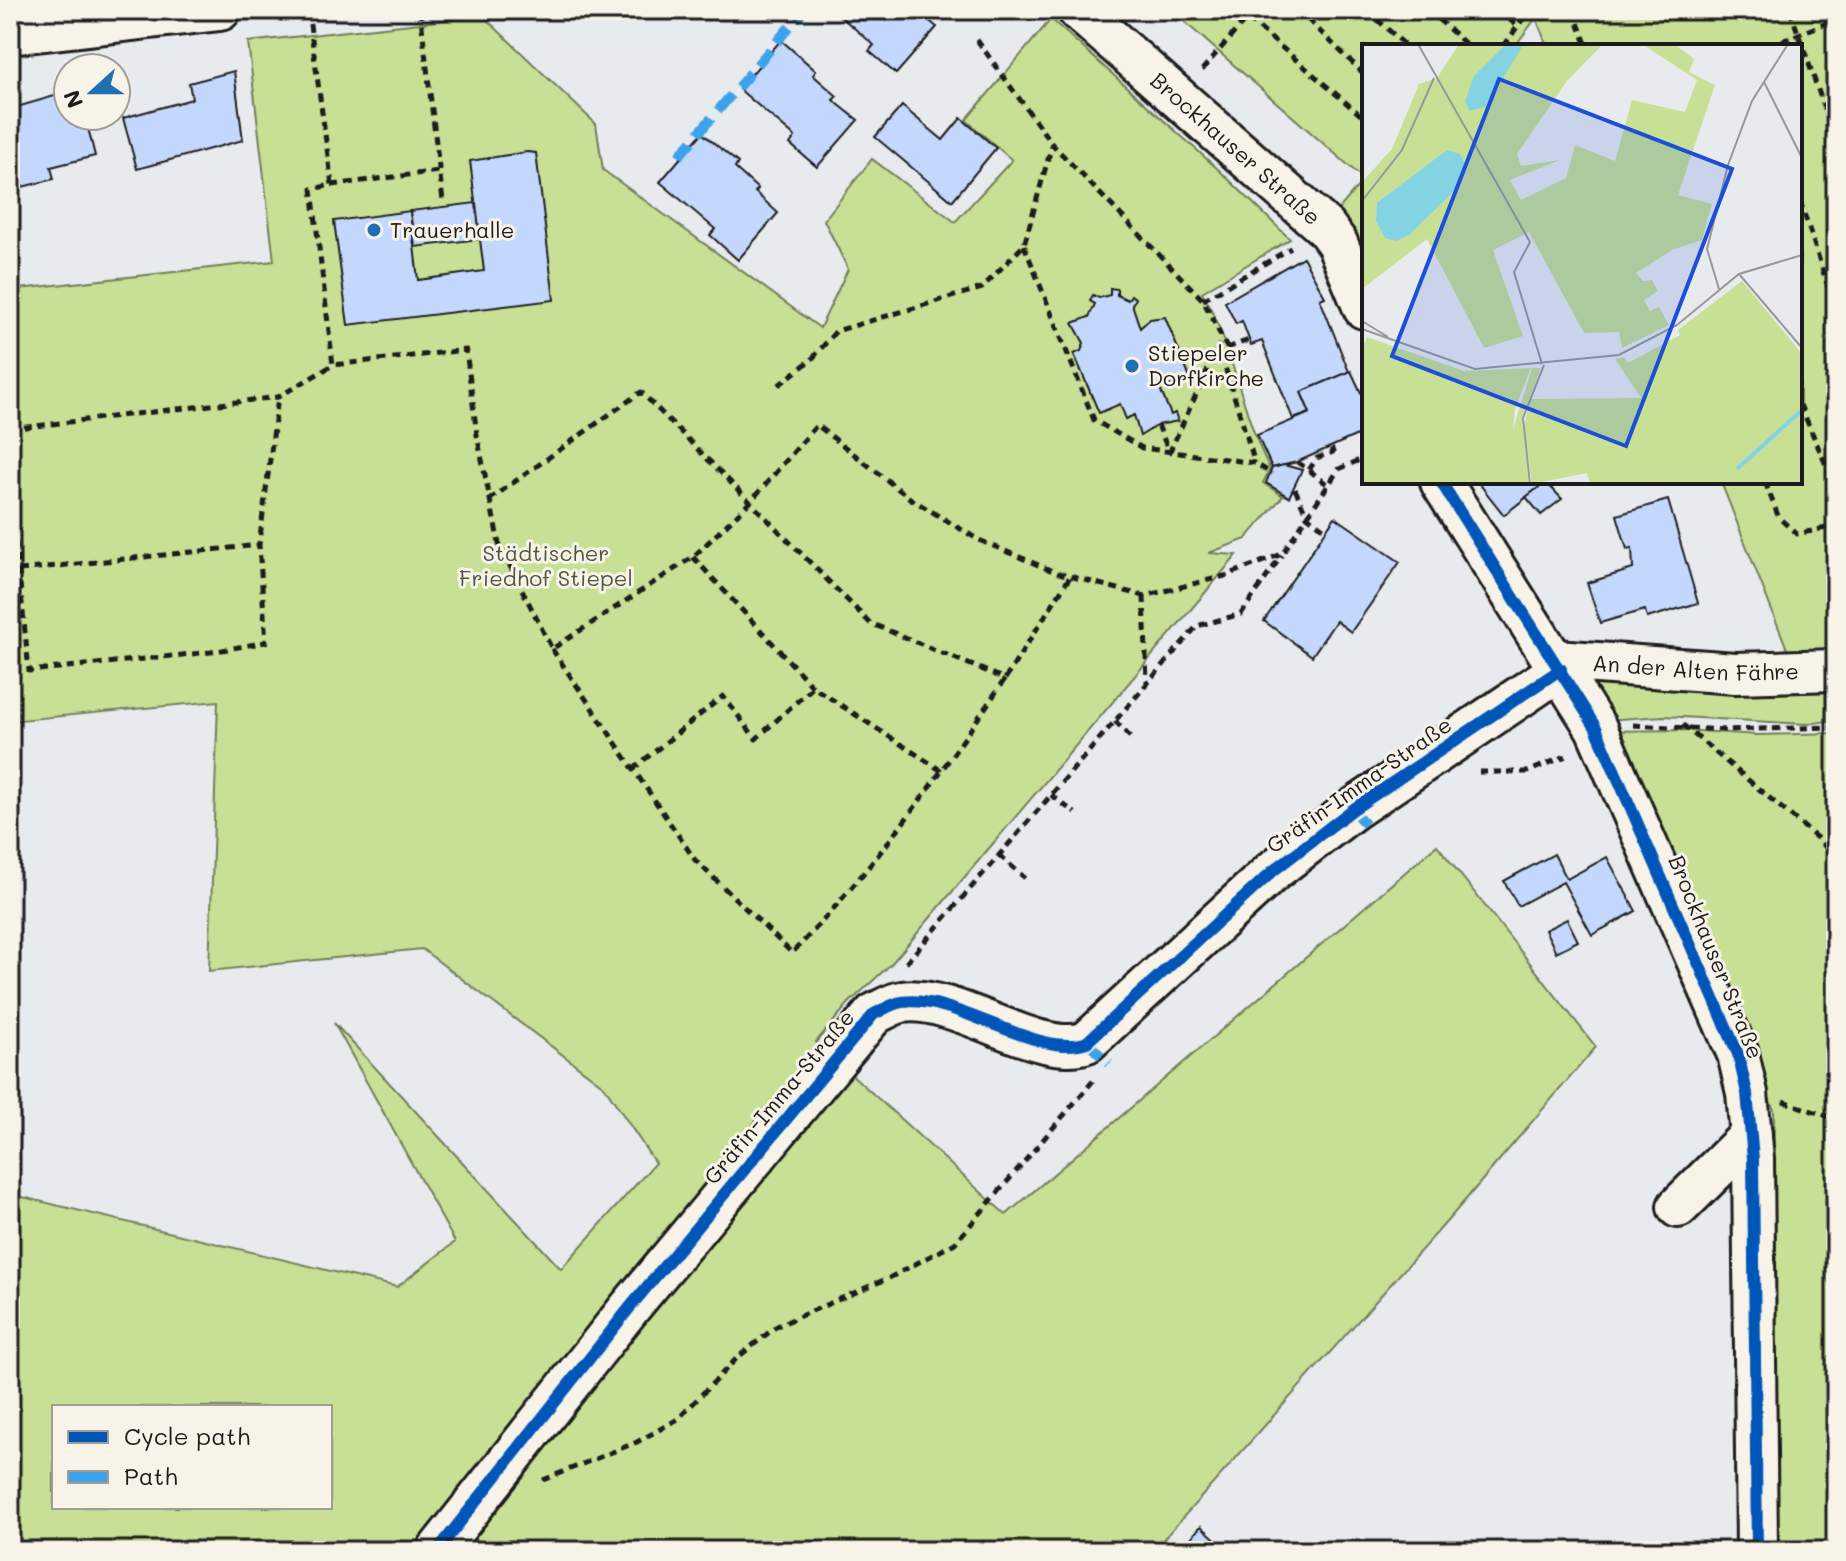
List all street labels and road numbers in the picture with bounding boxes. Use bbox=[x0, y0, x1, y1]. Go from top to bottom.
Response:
street label: Brockhauser Straße bbox=[1145, 66, 1327, 231]
street label: An der Alten Fähre bbox=[1592, 648, 1799, 687]
street label: Gräfin-Imma-Straße bbox=[1260, 710, 1457, 860]
street label: Brockhauser Straße bbox=[1662, 851, 1771, 1063]
street label: Gräfin-Imma-Straße bbox=[697, 1003, 860, 1190]

